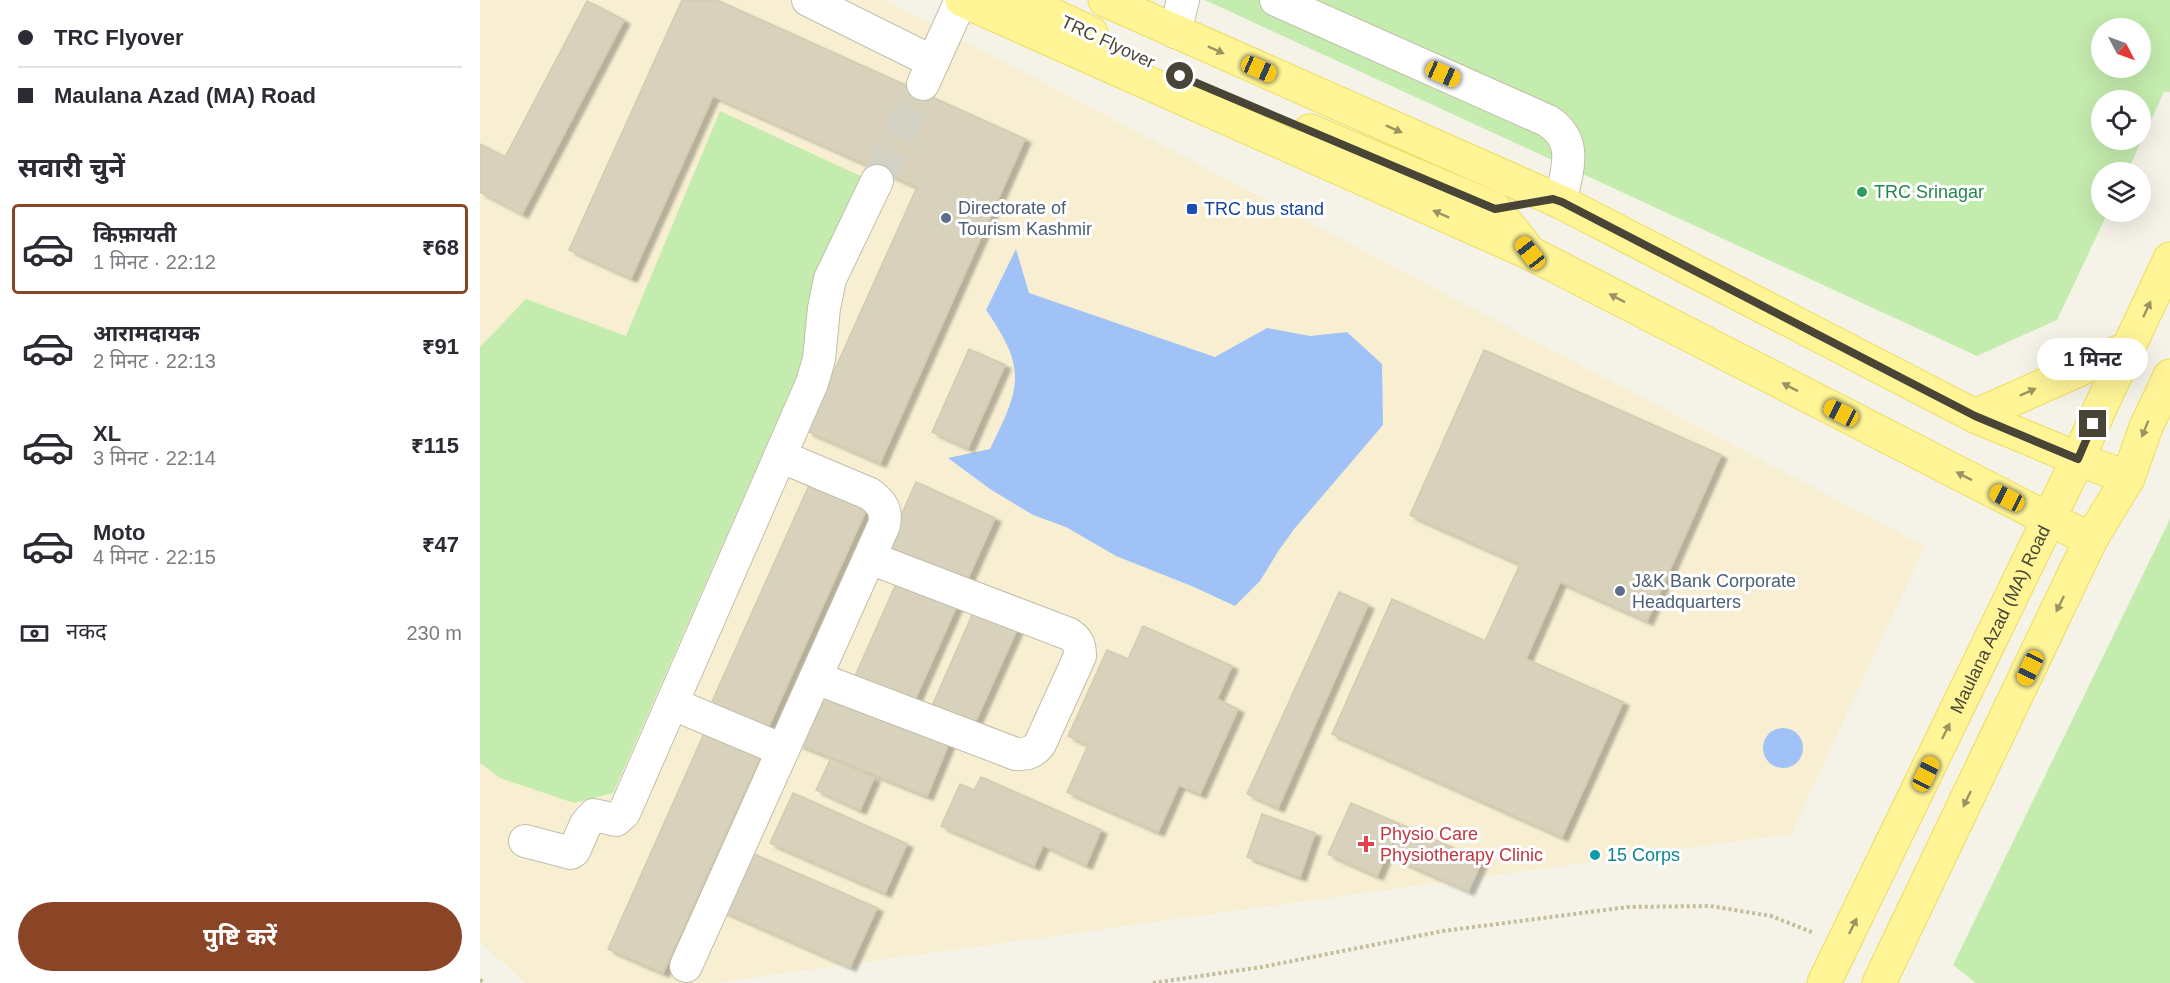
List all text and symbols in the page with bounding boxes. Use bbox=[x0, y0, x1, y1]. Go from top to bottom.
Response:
street label: TRC Flyover bbox=[1058, 12, 1158, 72]
north arrow bbox=[2091, 18, 2151, 78]
map controls bbox=[2091, 18, 2151, 222]
text: TRC Flyover bbox=[54, 25, 184, 50]
one-way arrow bbox=[1207, 45, 1224, 54]
car bbox=[1239, 53, 1279, 85]
car bbox=[1423, 58, 1463, 90]
route start bbox=[1166, 62, 1193, 89]
text: Maulana Azad (MA) Road bbox=[54, 83, 316, 108]
button: locate bbox=[2091, 90, 2151, 150]
one-way arrow bbox=[1385, 124, 1403, 134]
text: सवारी चुनें bbox=[18, 153, 125, 183]
button: layers bbox=[2091, 162, 2151, 222]
place label: TRC Srinagar bbox=[1874, 182, 1984, 202]
marker: TRC Srinagar bbox=[1855, 185, 1869, 199]
place label: Directorate of Tourism Kashmir bbox=[958, 198, 1092, 239]
place label: TRC bus stand bbox=[1204, 199, 1324, 219]
marker: TRC bus stand bbox=[1185, 202, 1199, 216]
one-way arrow bbox=[1433, 209, 1450, 218]
marker: Directorate of Tourism Kashmir bbox=[939, 211, 953, 225]
icon: car bbox=[21, 222, 75, 276]
text: किफ़ायती bbox=[93, 222, 177, 247]
car bbox=[1512, 233, 1548, 273]
text: ₹68 bbox=[422, 235, 459, 260]
text: 1 मिनट · 22:12 bbox=[93, 251, 216, 273]
one-way arrow bbox=[1608, 293, 1625, 303]
one-way arrow bbox=[2142, 300, 2151, 317]
icon: car bbox=[21, 321, 75, 375]
text: आरामदायक bbox=[93, 321, 200, 346]
text: ₹91 bbox=[422, 334, 459, 359]
callout: 1 मिनट bbox=[2038, 337, 2148, 379]
text: 1 मिनट bbox=[2063, 348, 2122, 370]
text: 2 मिनट · 22:13 bbox=[93, 350, 216, 372]
one-way arrow bbox=[1782, 382, 1799, 392]
one-way arrow bbox=[2020, 387, 2038, 397]
car bbox=[1821, 397, 1861, 429]
route end bbox=[2079, 410, 2106, 437]
icon: car bbox=[21, 420, 75, 474]
one-way arrow bbox=[2140, 420, 2149, 438]
text: XL bbox=[93, 421, 121, 446]
text: ₹115 bbox=[411, 433, 459, 458]
text: 3 मिनट · 22:14 bbox=[93, 447, 216, 469]
one-way arrow bbox=[1955, 471, 1972, 481]
car bbox=[1987, 482, 2027, 514]
icon: car bbox=[21, 519, 75, 573]
text: Moto bbox=[93, 520, 146, 545]
street label: Maulana Azad (MA) Road bbox=[1946, 522, 2054, 717]
text: ₹47 bbox=[422, 532, 459, 557]
text: 4 मिनट · 22:15 bbox=[93, 546, 216, 568]
place label: J&K Bank Corporate Headquarters bbox=[1632, 571, 1796, 612]
marker: J&K Bank Corporate Headquarters bbox=[1613, 584, 1627, 598]
one-way arrow bbox=[2056, 595, 2066, 613]
icon: cash bbox=[18, 617, 51, 650]
text: नकद bbox=[66, 619, 107, 644]
text: 230 m bbox=[406, 622, 462, 644]
car bbox=[2014, 648, 2046, 688]
one-way arrow bbox=[1942, 723, 1951, 740]
car bbox=[1910, 754, 1942, 794]
one-way arrow bbox=[1963, 790, 1972, 807]
place label: Physio Care Physiotherapy Clinic bbox=[1380, 824, 1543, 865]
marker: Physio Care Physiotherapy Clinic bbox=[1357, 835, 1375, 853]
place label: 15 Corps bbox=[1607, 845, 1680, 865]
marker: 15 Corps bbox=[1588, 848, 1602, 862]
button: पुष्टि करें bbox=[18, 902, 462, 971]
one-way arrow bbox=[1848, 918, 1857, 935]

